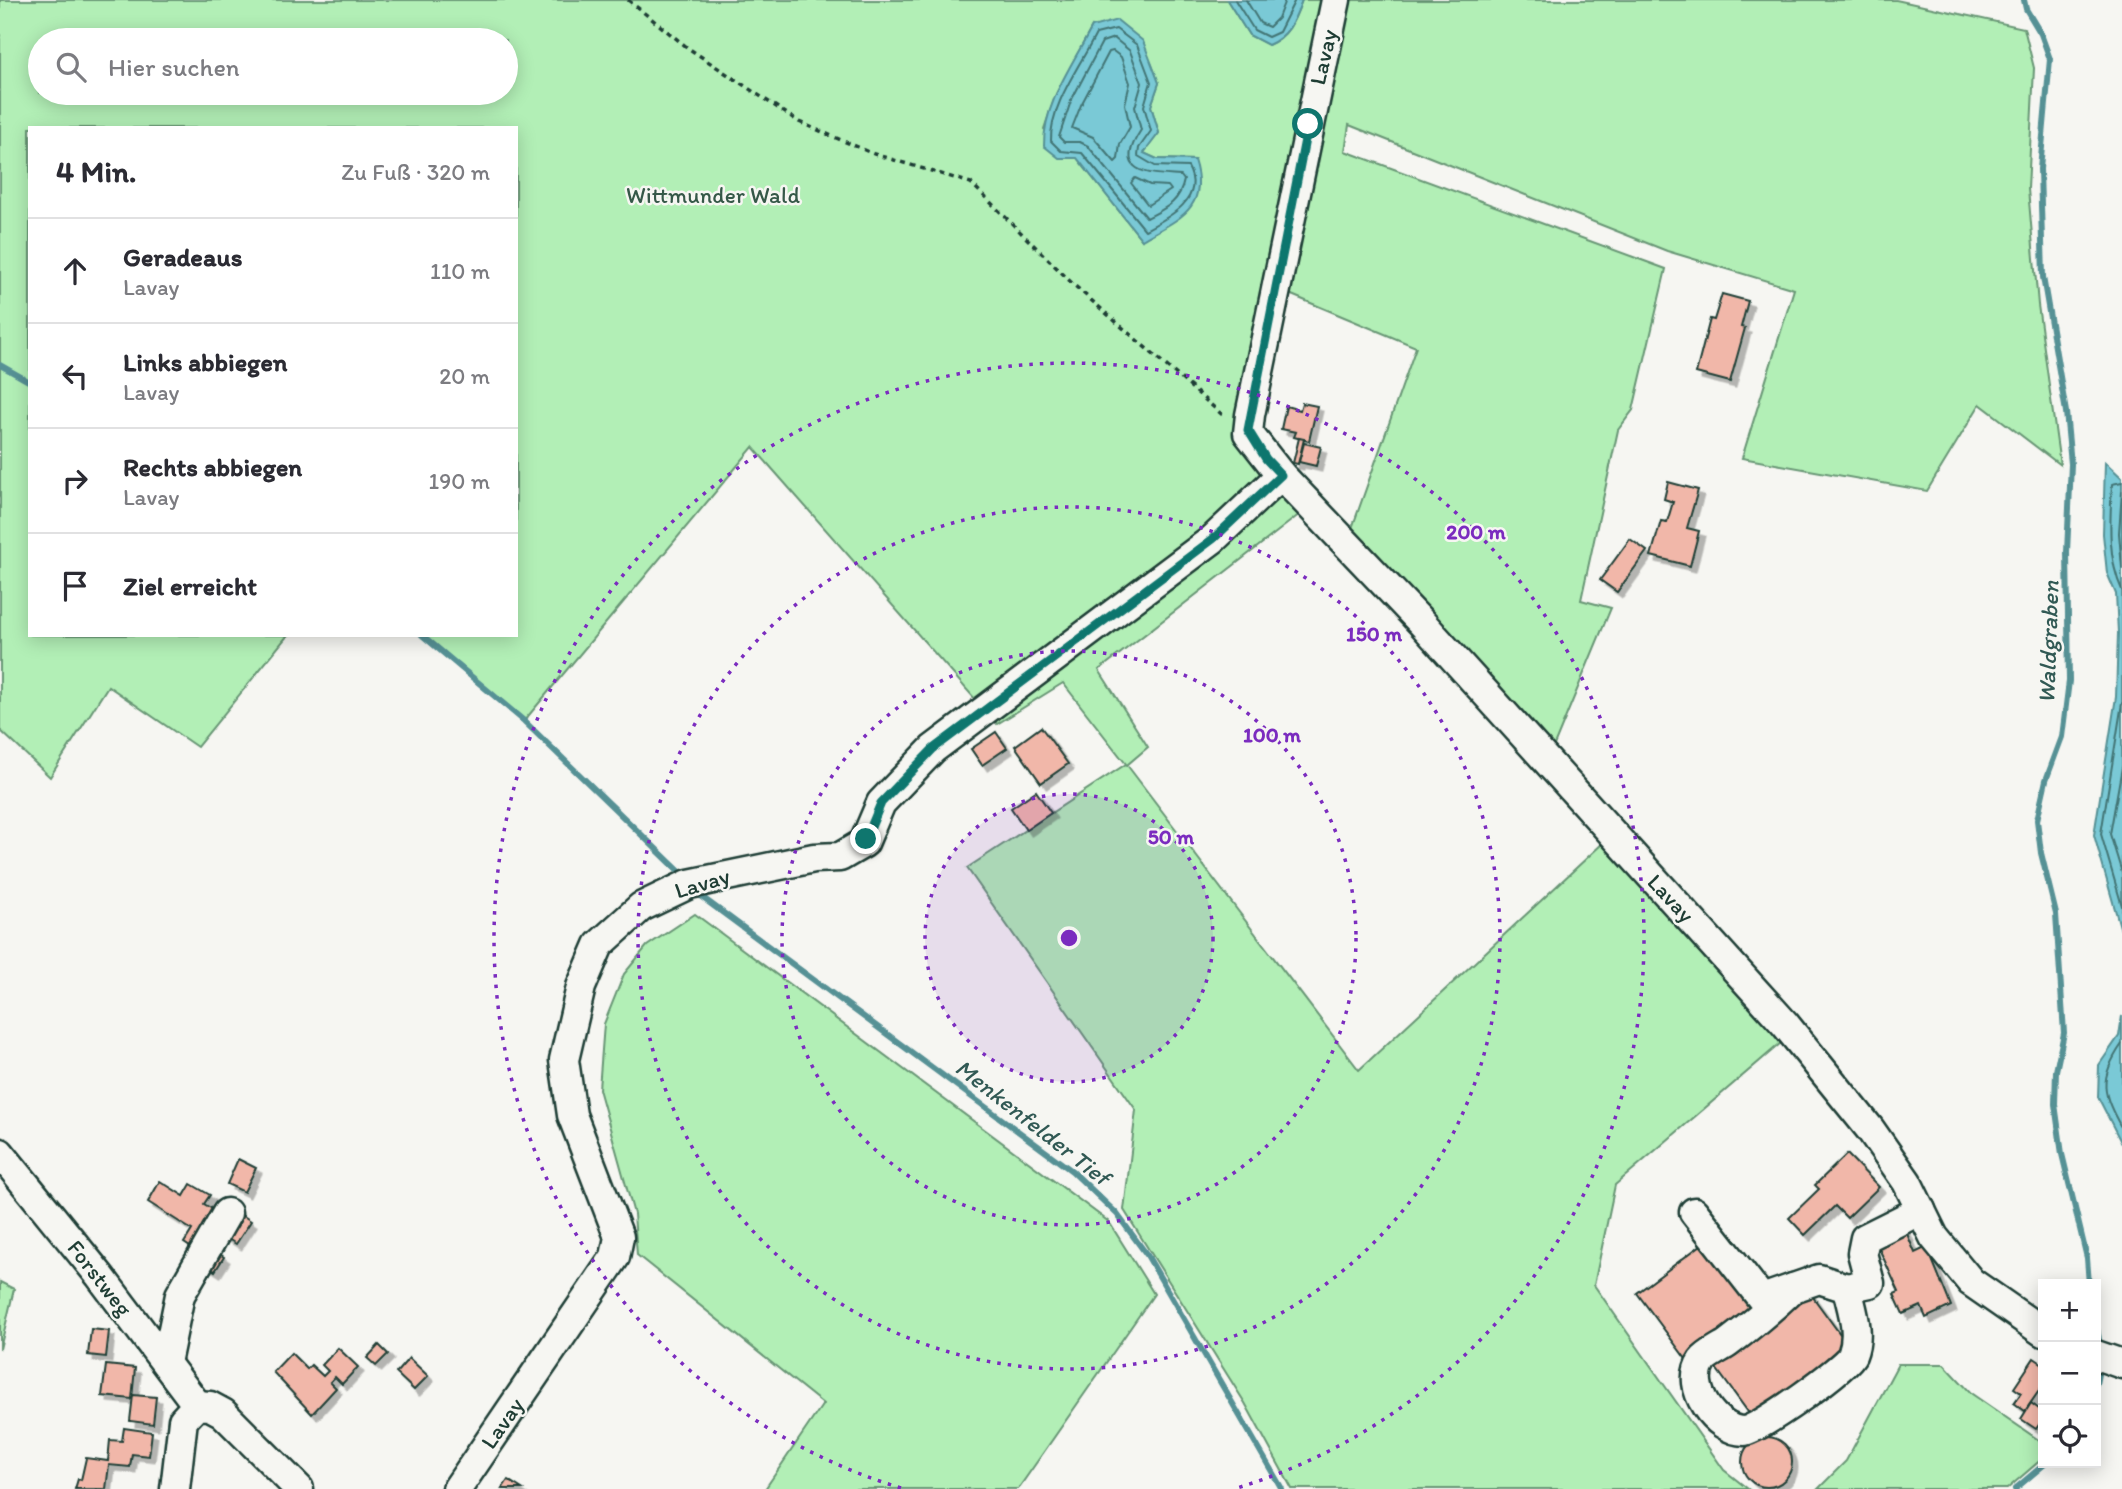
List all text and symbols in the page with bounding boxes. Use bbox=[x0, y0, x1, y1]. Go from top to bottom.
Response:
street label: Lavay bbox=[1303, 26, 1343, 88]
search box bbox=[28, 28, 518, 105]
icon: search bbox=[52, 48, 90, 86]
text: Hier suchen bbox=[108, 51, 240, 83]
route start bbox=[1292, 108, 1323, 139]
text: 4 Min. bbox=[56, 153, 136, 190]
text: Zu Fuß · 320 m bbox=[341, 158, 490, 186]
park label: Wittmunder Wald bbox=[626, 181, 800, 209]
text: Geradeaus bbox=[123, 241, 242, 273]
icon: ahead bbox=[56, 252, 94, 290]
text: 110 m bbox=[430, 257, 490, 285]
text: Lavay bbox=[123, 273, 179, 301]
text: Links abbiegen bbox=[123, 346, 288, 378]
icon: left bbox=[56, 357, 94, 395]
text: 20 m bbox=[439, 362, 490, 390]
text: Lavay bbox=[123, 378, 179, 406]
text: Rechts abbiegen bbox=[123, 451, 302, 483]
icon: right bbox=[56, 462, 94, 500]
text: 190 m bbox=[429, 467, 490, 495]
text: Lavay bbox=[123, 483, 179, 511]
text: 200 m bbox=[1446, 519, 1506, 544]
icon: arrive bbox=[56, 567, 94, 605]
text: Ziel erreicht bbox=[123, 570, 257, 602]
water label: Waldgraben bbox=[2031, 580, 2065, 704]
text: 150 m bbox=[1346, 621, 1402, 646]
text: 100 m bbox=[1243, 722, 1301, 747]
route end bbox=[850, 823, 881, 854]
text: 50 m bbox=[1148, 824, 1195, 849]
street label: Lavay bbox=[671, 861, 733, 905]
street label: Lavay bbox=[1642, 868, 1701, 928]
centre of rings bbox=[1057, 926, 1081, 950]
water label: Menkenfelder Tief bbox=[950, 1053, 1119, 1194]
street label: Forstweg bbox=[62, 1234, 139, 1322]
map controls bbox=[2038, 1279, 2101, 1468]
button: + bbox=[2038, 1279, 2101, 1342]
button: − bbox=[2038, 1342, 2101, 1405]
street label: Lavay bbox=[474, 1392, 530, 1454]
button: locate bbox=[2038, 1405, 2101, 1468]

